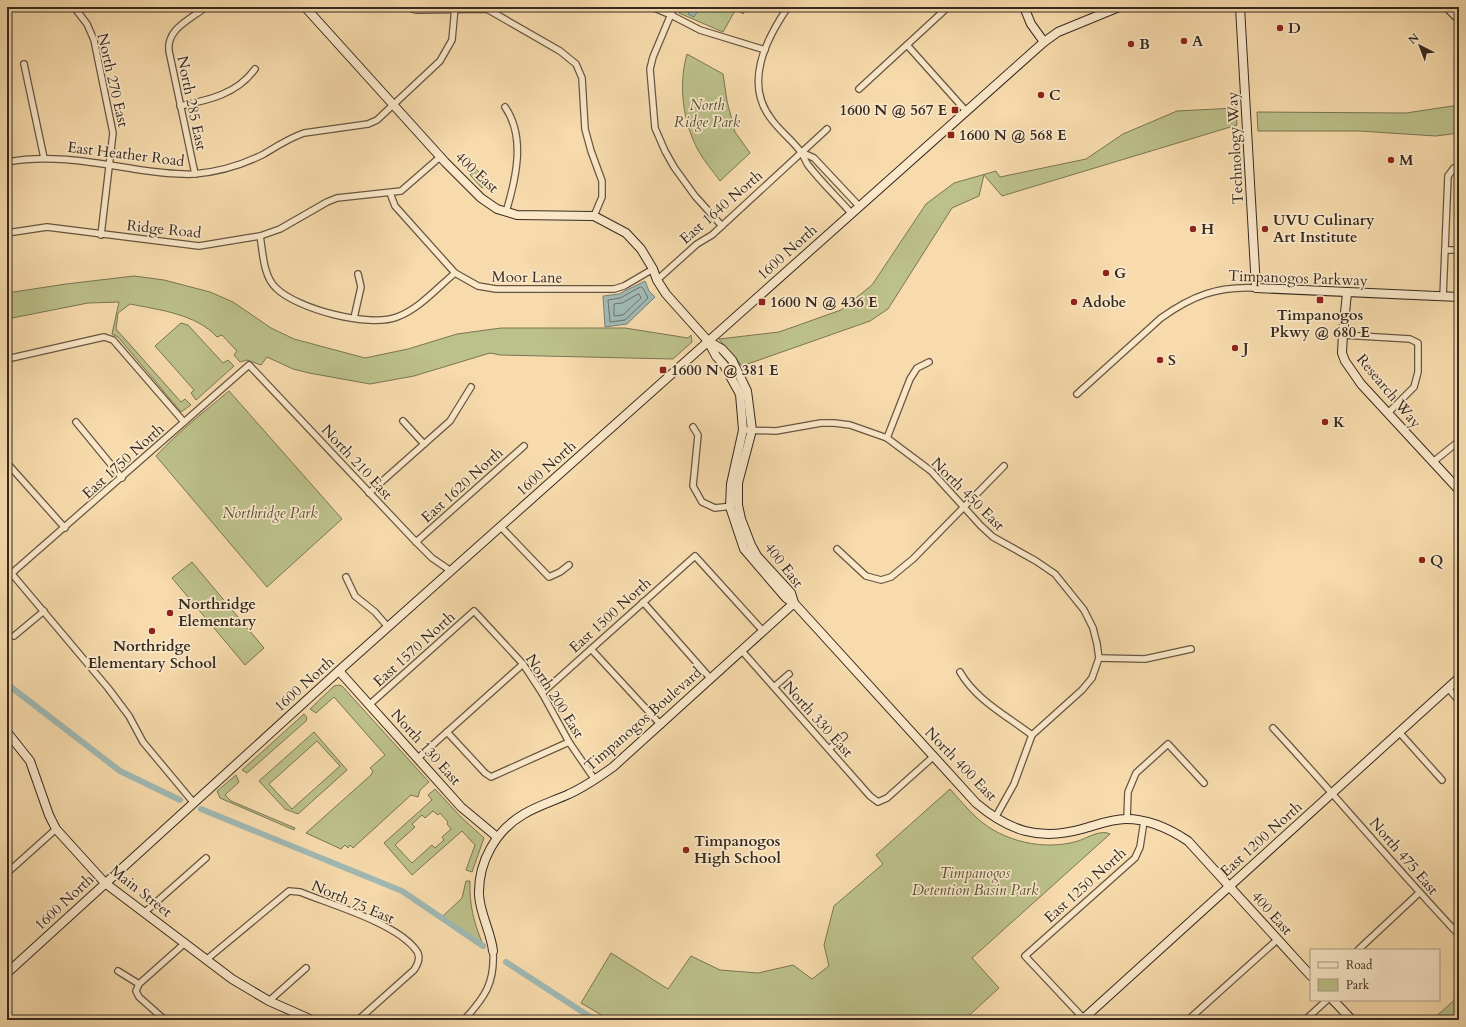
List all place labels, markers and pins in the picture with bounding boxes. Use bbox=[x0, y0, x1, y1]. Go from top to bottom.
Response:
place label: D bbox=[1288, 18, 1301, 38]
marker: D bbox=[1275, 23, 1285, 33]
place label: A bbox=[1192, 31, 1204, 51]
place label: B bbox=[1139, 34, 1150, 54]
marker: A bbox=[1179, 36, 1189, 46]
marker: B bbox=[1126, 39, 1136, 49]
place label: C bbox=[1049, 85, 1061, 105]
marker: C bbox=[1036, 90, 1046, 100]
place label: 1600 N @ 567 E bbox=[839, 100, 947, 120]
marker: 1600 N @ 567 E bbox=[950, 105, 960, 115]
place label: 1600 N @ 568 E bbox=[959, 125, 1067, 145]
marker: 1600 N @ 568 E bbox=[946, 130, 956, 140]
place label: M bbox=[1399, 150, 1414, 170]
marker: M bbox=[1386, 155, 1396, 165]
place label: UVU Culinary Art Institute bbox=[1273, 210, 1375, 247]
place label: H bbox=[1201, 219, 1214, 239]
marker: H bbox=[1188, 224, 1198, 234]
marker: UVU Culinary Art Institute bbox=[1260, 224, 1270, 234]
place label: G bbox=[1114, 263, 1126, 283]
marker: G bbox=[1101, 268, 1111, 278]
place label: 1600 N @ 436 E bbox=[770, 292, 878, 312]
place label: Adobe bbox=[1082, 292, 1126, 312]
marker: Timpanogos Pkwy @ 680 E bbox=[1315, 295, 1325, 305]
marker: 1600 N @ 436 E bbox=[757, 297, 767, 307]
marker: Adobe bbox=[1069, 297, 1079, 307]
place label: Timpanogos Pkwy @ 680 E bbox=[1270, 305, 1370, 342]
place label: J bbox=[1241, 338, 1249, 358]
marker: J bbox=[1230, 343, 1240, 353]
place label: S bbox=[1168, 350, 1176, 370]
marker: S bbox=[1155, 355, 1165, 365]
place label: 1600 N @ 381 E bbox=[671, 360, 779, 380]
marker: 1600 N @ 381 E bbox=[658, 365, 668, 375]
place label: K bbox=[1333, 412, 1346, 432]
marker: K bbox=[1320, 417, 1330, 427]
place label: Q bbox=[1430, 550, 1443, 570]
marker: Q bbox=[1417, 555, 1427, 565]
place label: Northridge Elementary bbox=[178, 594, 257, 631]
marker: Northridge Elementary bbox=[165, 608, 175, 618]
marker: Northridge Elementary School bbox=[147, 626, 157, 636]
place label: Northridge Elementary School bbox=[88, 636, 217, 673]
place label: Timpanogos High School bbox=[694, 831, 781, 868]
marker: Timpanogos High School bbox=[681, 845, 691, 855]

